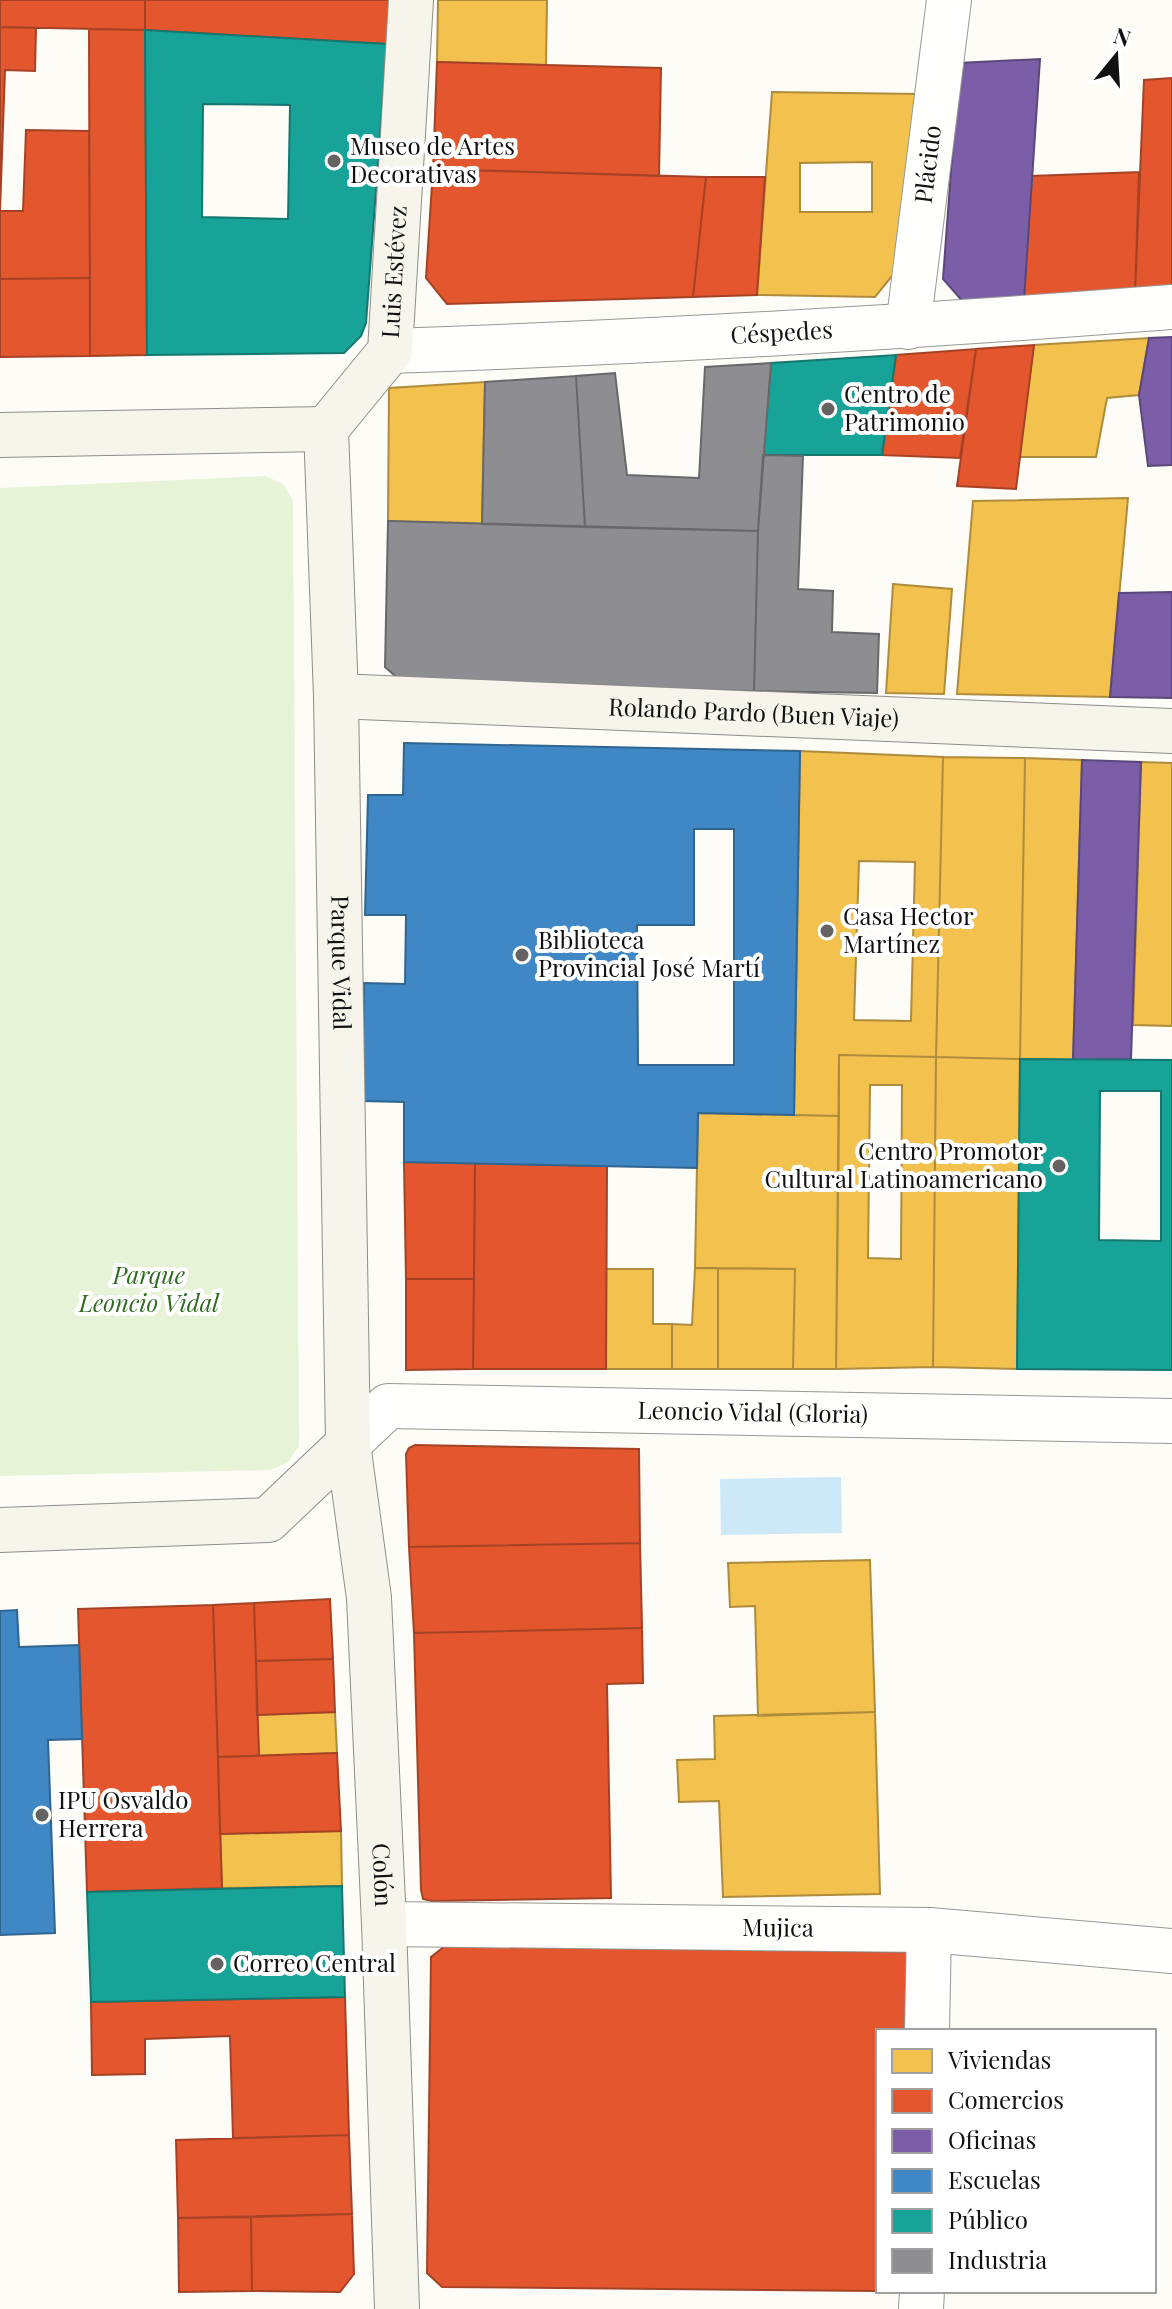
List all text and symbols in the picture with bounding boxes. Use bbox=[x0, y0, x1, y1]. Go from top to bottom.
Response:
north arrow bbox=[1076, 16, 1156, 96]
text: N bbox=[1110, 19, 1135, 53]
street label: Plácido bbox=[906, 123, 947, 205]
place label: Museo de Artes Decorativas bbox=[350, 129, 515, 189]
marker: Museo de Artes Decorativas bbox=[325, 152, 343, 170]
street label: Luis Estévez bbox=[373, 205, 413, 339]
street label: Céspedes bbox=[730, 312, 833, 350]
place label: Centro de Patrimonio bbox=[844, 377, 965, 437]
marker: Centro de Patrimonio bbox=[819, 400, 837, 418]
street label: Rolando Pardo (Buen Viaje) bbox=[608, 689, 900, 734]
street label: Parque Vidal bbox=[325, 895, 359, 1031]
place label: Casa Hector Martínez bbox=[843, 899, 974, 959]
marker: Casa Hector Martínez bbox=[818, 922, 836, 940]
place label: Biblioteca Provincial José Martí bbox=[538, 923, 760, 983]
marker: Biblioteca Provincial José Martí bbox=[513, 946, 531, 964]
place label: Centro Promotor Cultural Latinoamericano bbox=[764, 1134, 1043, 1194]
marker: Centro Promotor Cultural Latinoamericano bbox=[1050, 1157, 1068, 1175]
park label: Parque Leoncio Vidal bbox=[78, 1258, 220, 1318]
street label: Leoncio Vidal (Gloria) bbox=[637, 1393, 868, 1429]
place label: IPU Osvaldo Herrera bbox=[58, 1783, 188, 1843]
marker: IPU Osvaldo Herrera bbox=[33, 1806, 51, 1824]
street label: Colón bbox=[366, 1842, 401, 1907]
street label: Mujica bbox=[742, 1910, 814, 1943]
place label: Correo Central bbox=[233, 1946, 396, 1978]
marker: Correo Central bbox=[208, 1955, 226, 1973]
legend bbox=[876, 2029, 1156, 2293]
text: Viviendas bbox=[947, 2043, 1051, 2075]
text: Comercios bbox=[948, 2083, 1064, 2115]
text: Oficinas bbox=[948, 2123, 1036, 2155]
text: Escuelas bbox=[948, 2163, 1041, 2195]
text: Público bbox=[948, 2203, 1028, 2235]
text: Industria bbox=[948, 2243, 1047, 2275]

